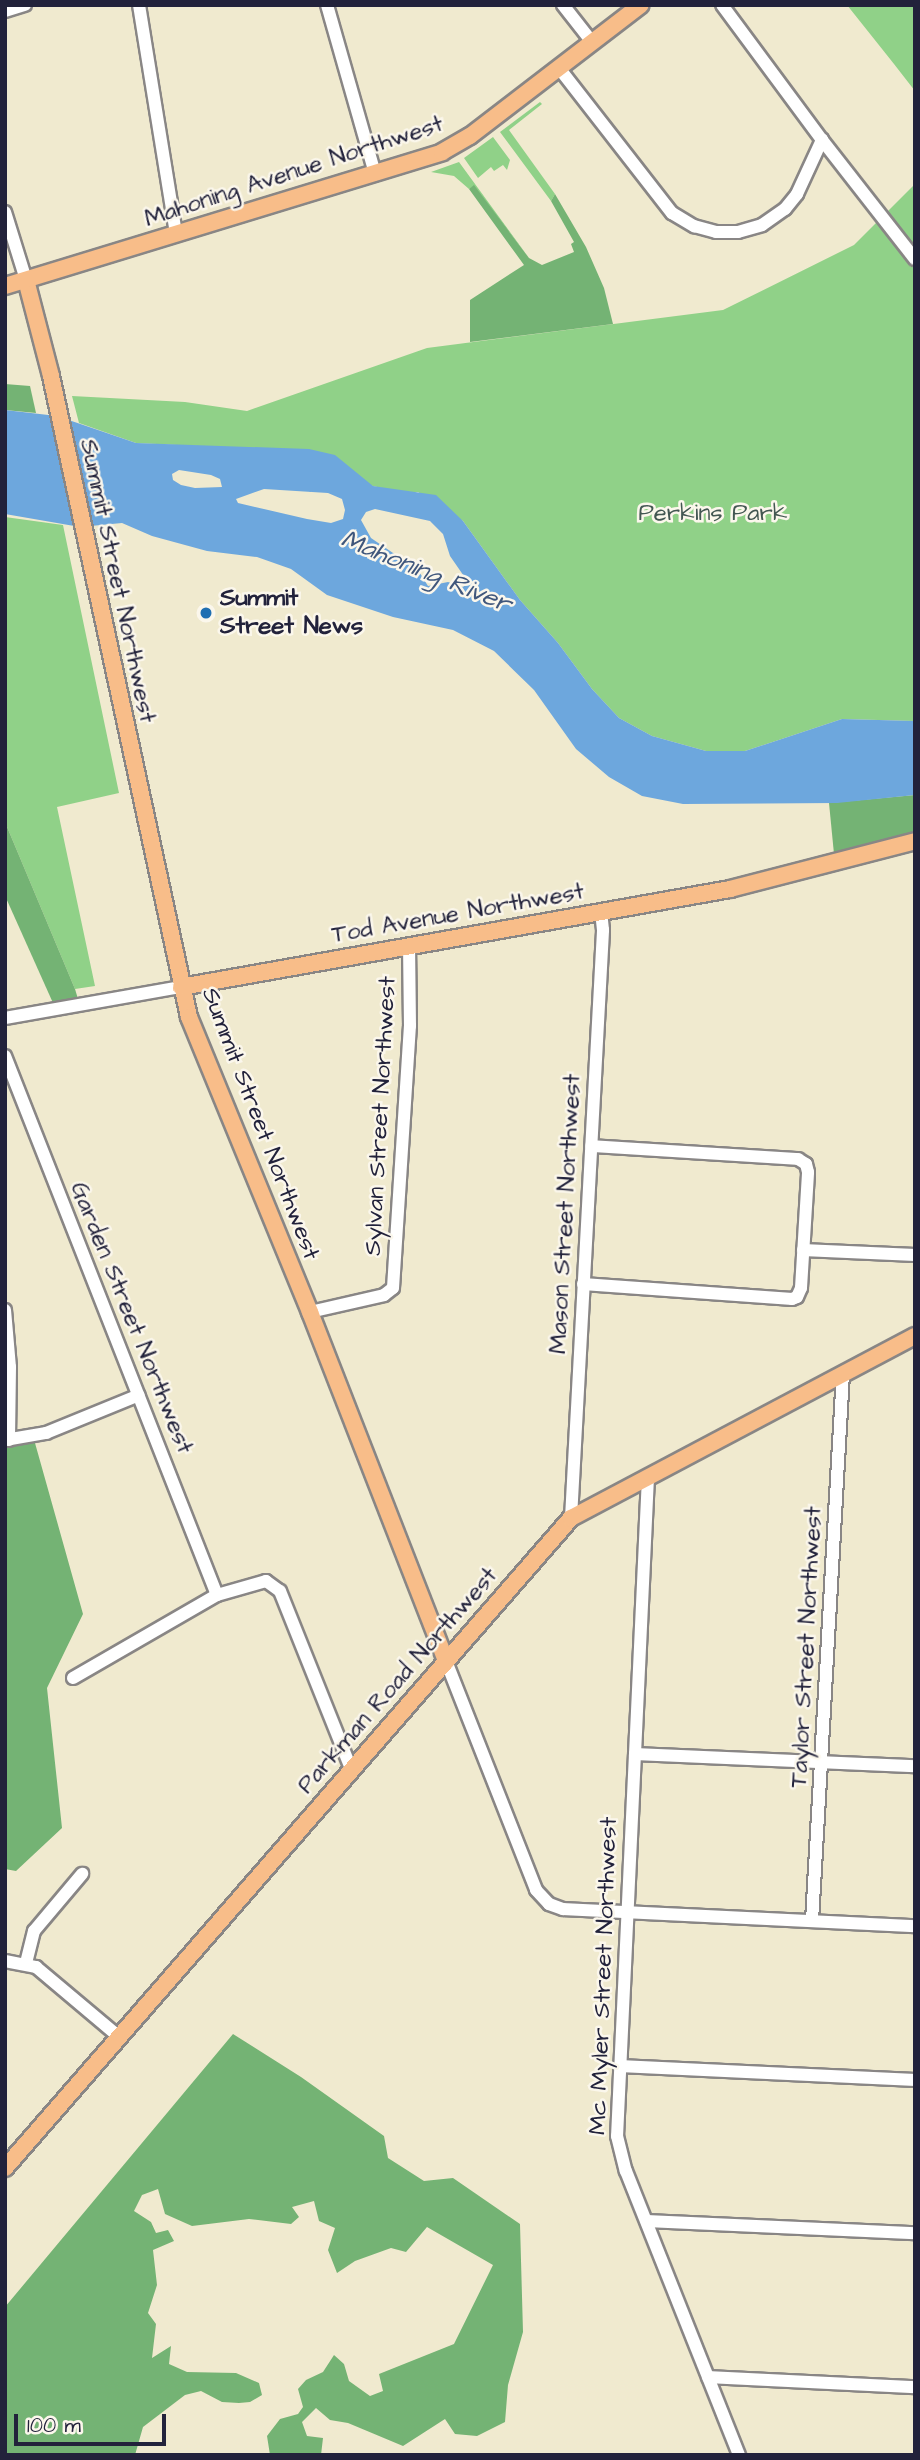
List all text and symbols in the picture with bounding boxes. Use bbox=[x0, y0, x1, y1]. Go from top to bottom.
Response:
street label: Mahoning Avenue Northwest bbox=[141, 110, 447, 234]
street label: Summit Street Northwest bbox=[73, 437, 161, 725]
park label: Perkins Park bbox=[638, 500, 788, 528]
water label: Mahoning River bbox=[337, 524, 515, 620]
place label: Summit Street News bbox=[220, 585, 363, 641]
marker: Summit Street News bbox=[198, 605, 214, 621]
street label: Tod Avenue Northwest bbox=[330, 878, 586, 950]
street label: Sylvan Street Northwest bbox=[359, 976, 403, 1256]
street label: Summit Street Northwest bbox=[195, 984, 325, 1264]
street label: Mason Street Northwest bbox=[544, 1073, 588, 1355]
street label: Garden Street Northwest bbox=[63, 1178, 199, 1458]
street label: Taylor Street Northwest bbox=[785, 1506, 829, 1788]
street label: Parkman Road Northwest bbox=[292, 1562, 504, 1800]
street label: Mc Myler Street Northwest bbox=[584, 1816, 624, 2136]
scale bar bbox=[18, 2400, 170, 2444]
text: 100 m bbox=[27, 2411, 81, 2440]

